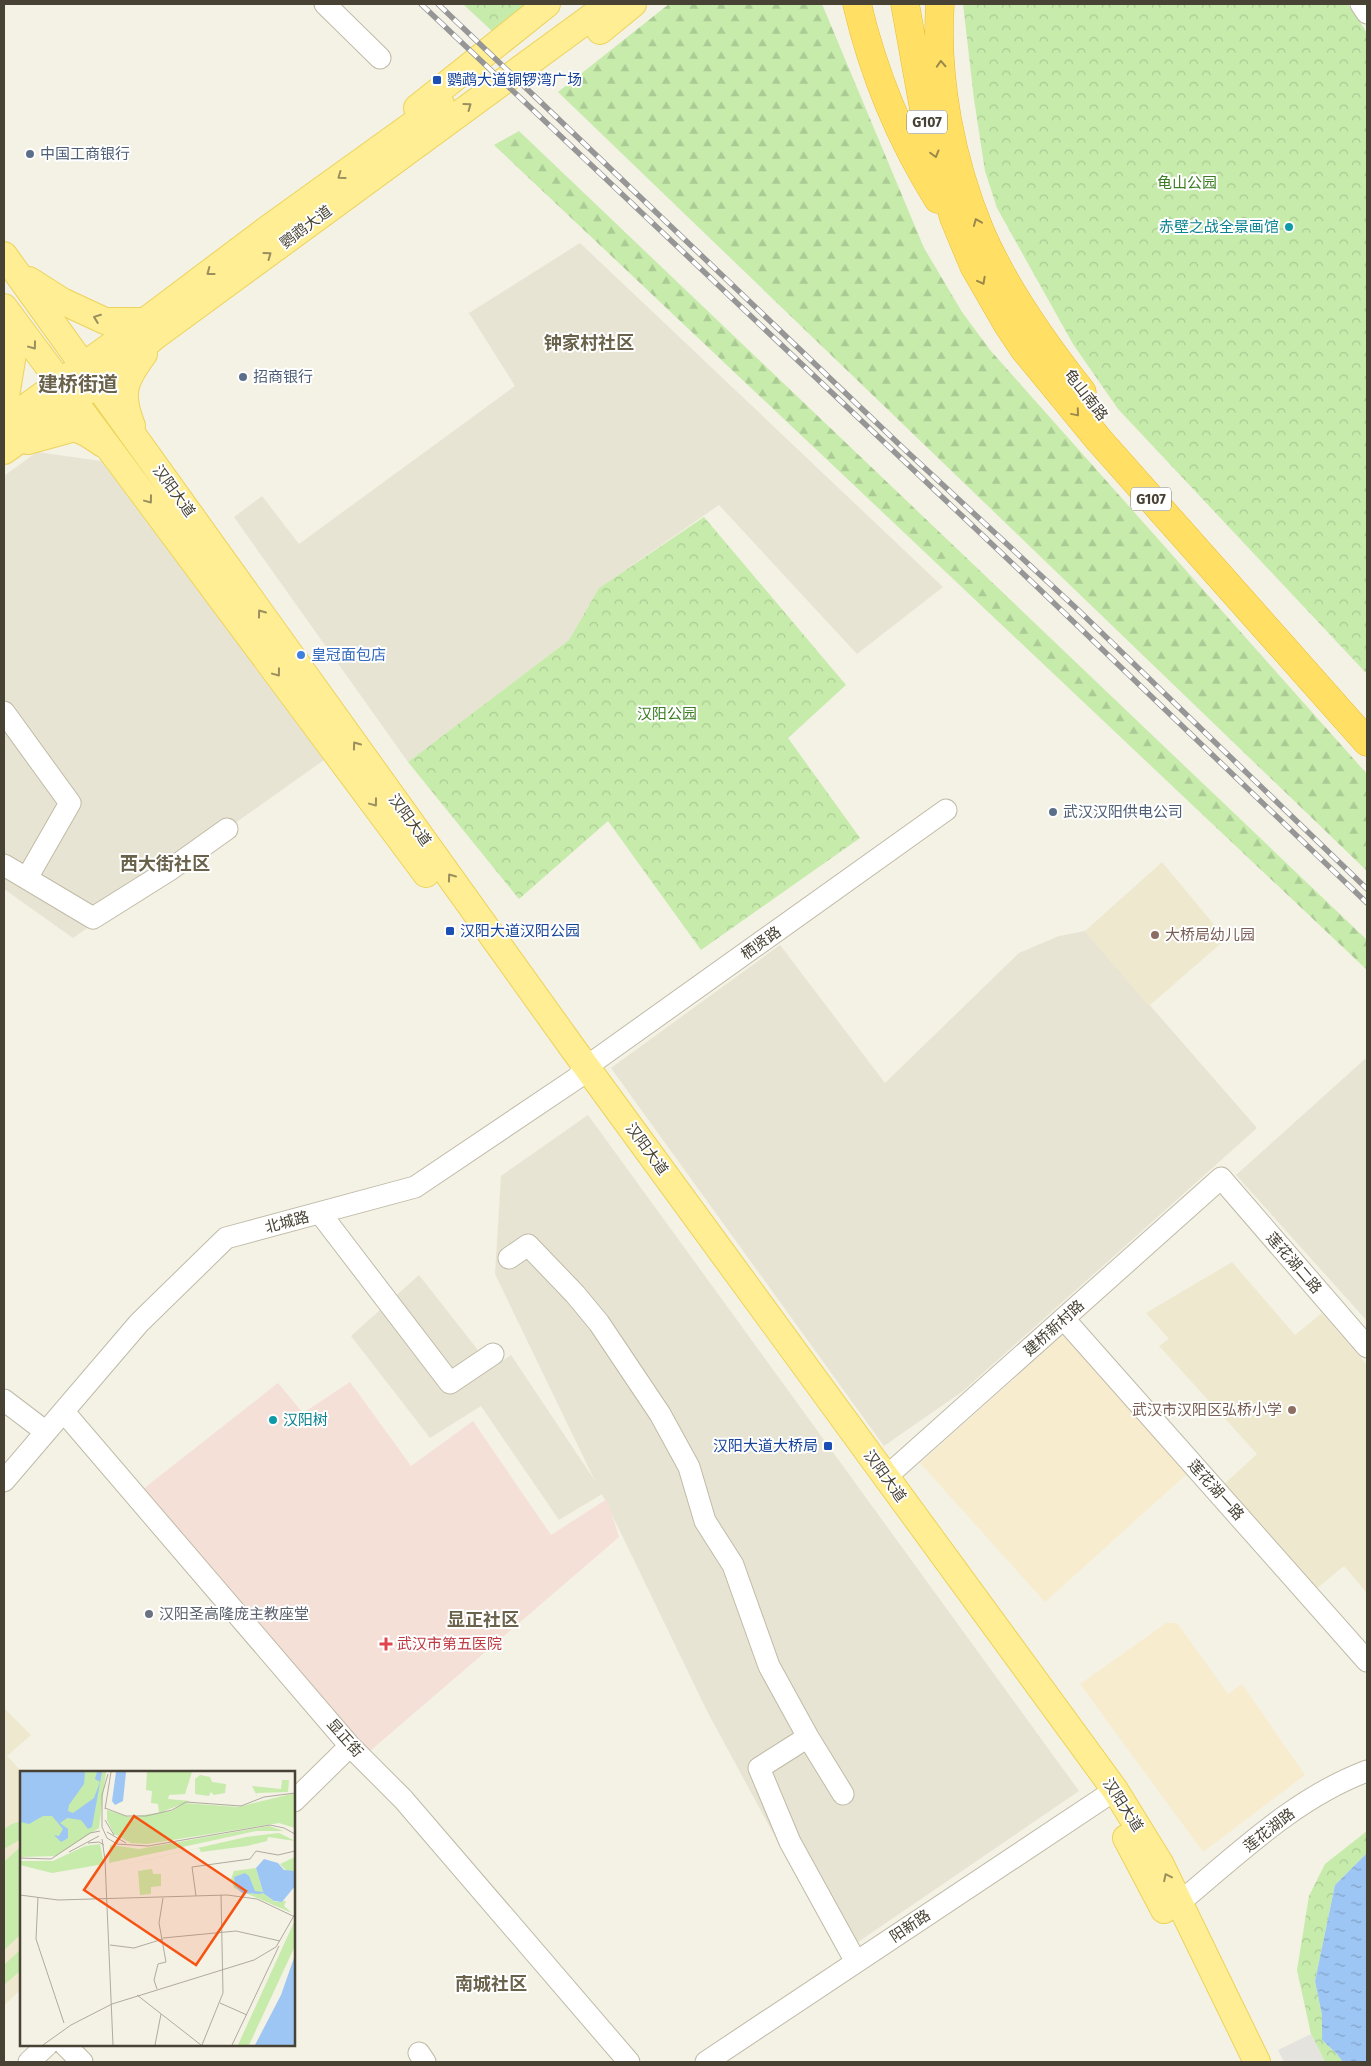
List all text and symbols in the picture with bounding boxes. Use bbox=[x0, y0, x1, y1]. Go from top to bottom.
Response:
one-way arrow bbox=[935, 60, 946, 68]
place label: 鹦鹉大道铜锣湾广场 bbox=[447, 71, 582, 89]
marker: 鹦鹉大道铜锣湾广场 bbox=[431, 74, 443, 86]
one-way arrow bbox=[463, 103, 472, 112]
road number: G107 bbox=[907, 110, 947, 134]
place label: 中国工商银行 bbox=[40, 145, 130, 163]
marker: 中国工商银行 bbox=[24, 148, 36, 160]
one-way arrow bbox=[930, 150, 940, 158]
one-way arrow bbox=[337, 170, 347, 179]
park label: 龟山公园 bbox=[1157, 174, 1217, 192]
street label: 鹦鹉大道 bbox=[277, 202, 335, 252]
one-way arrow bbox=[973, 218, 983, 227]
place label: 赤壁之战全景画馆 bbox=[1159, 218, 1279, 236]
marker: 赤壁之战全景画馆 bbox=[1283, 221, 1295, 233]
one-way arrow bbox=[262, 252, 272, 261]
one-way arrow bbox=[206, 266, 216, 275]
one-way arrow bbox=[976, 276, 986, 285]
one-way arrow bbox=[93, 314, 102, 324]
district label: 钟家村社区 bbox=[544, 332, 634, 354]
one-way arrow bbox=[27, 340, 36, 350]
street label: 龟山南路 bbox=[1060, 366, 1112, 424]
place label: 招商银行 bbox=[253, 368, 313, 386]
marker: 招商银行 bbox=[237, 371, 249, 383]
district label: 建桥街道 bbox=[38, 372, 118, 396]
one-way arrow bbox=[1071, 407, 1079, 416]
street label: 汉阳大道 bbox=[149, 461, 199, 521]
road number: G107 bbox=[1131, 488, 1171, 510]
one-way arrow bbox=[143, 494, 151, 503]
one-way arrow bbox=[258, 609, 267, 619]
place label: 皇冠面包店 bbox=[311, 646, 386, 664]
marker: 皇冠面包店 bbox=[295, 649, 307, 661]
one-way arrow bbox=[271, 667, 280, 677]
park label: 汉阳公园 bbox=[637, 705, 697, 723]
one-way arrow bbox=[353, 741, 362, 751]
street label: 汉阳大道 bbox=[385, 790, 435, 850]
one-way arrow bbox=[368, 797, 377, 807]
place label: 武汉汉阳供电公司 bbox=[1063, 803, 1183, 821]
marker: 武汉汉阳供电公司 bbox=[1047, 806, 1059, 818]
district label: 西大街社区 bbox=[120, 853, 210, 875]
one-way arrow bbox=[448, 873, 457, 883]
place label: 汉阳大道汉阳公园 bbox=[460, 922, 580, 940]
street label: 栖贤路 bbox=[738, 922, 784, 964]
marker: 汉阳大道汉阳公园 bbox=[444, 925, 456, 937]
place label: 大桥局幼儿园 bbox=[1165, 926, 1255, 944]
marker: 大桥局幼儿园 bbox=[1149, 929, 1161, 941]
street label: 汉阳大道 bbox=[622, 1119, 672, 1179]
street label: 北城路 bbox=[263, 1207, 311, 1237]
street label: 莲花湖二路 bbox=[1263, 1229, 1325, 1297]
street label: 建桥新村路 bbox=[1020, 1296, 1088, 1360]
place label: 武汉市汉阳区弘桥小学 bbox=[1132, 1401, 1282, 1419]
marker: 武汉市汉阳区弘桥小学 bbox=[1286, 1404, 1298, 1416]
place label: 汉阳树 bbox=[283, 1411, 328, 1429]
marker: 汉阳树 bbox=[267, 1414, 279, 1426]
place label: 汉阳大道大桥局 bbox=[713, 1437, 818, 1455]
marker: 汉阳大道大桥局 bbox=[822, 1440, 834, 1452]
street label: 汉阳大道 bbox=[860, 1446, 910, 1506]
street label: 莲花湖一路 bbox=[1184, 1456, 1248, 1524]
place label: 汉阳圣高隆庞主教座堂 bbox=[159, 1605, 309, 1623]
marker: 汉阳圣高隆庞主教座堂 bbox=[143, 1608, 155, 1620]
district label: 显正社区 bbox=[447, 1609, 519, 1631]
place label: 武汉市第五医院 bbox=[397, 1635, 502, 1653]
marker: 武汉市第五医院 bbox=[379, 1637, 393, 1651]
street label: 显正街 bbox=[323, 1715, 367, 1761]
inset map bbox=[20, 1771, 295, 2046]
street label: 汉阳大道 bbox=[1099, 1775, 1147, 1835]
street label: 莲花湖路 bbox=[1240, 1804, 1298, 1856]
one-way arrow bbox=[1163, 1873, 1173, 1882]
street label: 阳新路 bbox=[886, 1906, 934, 1946]
district label: 南城社区 bbox=[455, 1973, 527, 1995]

